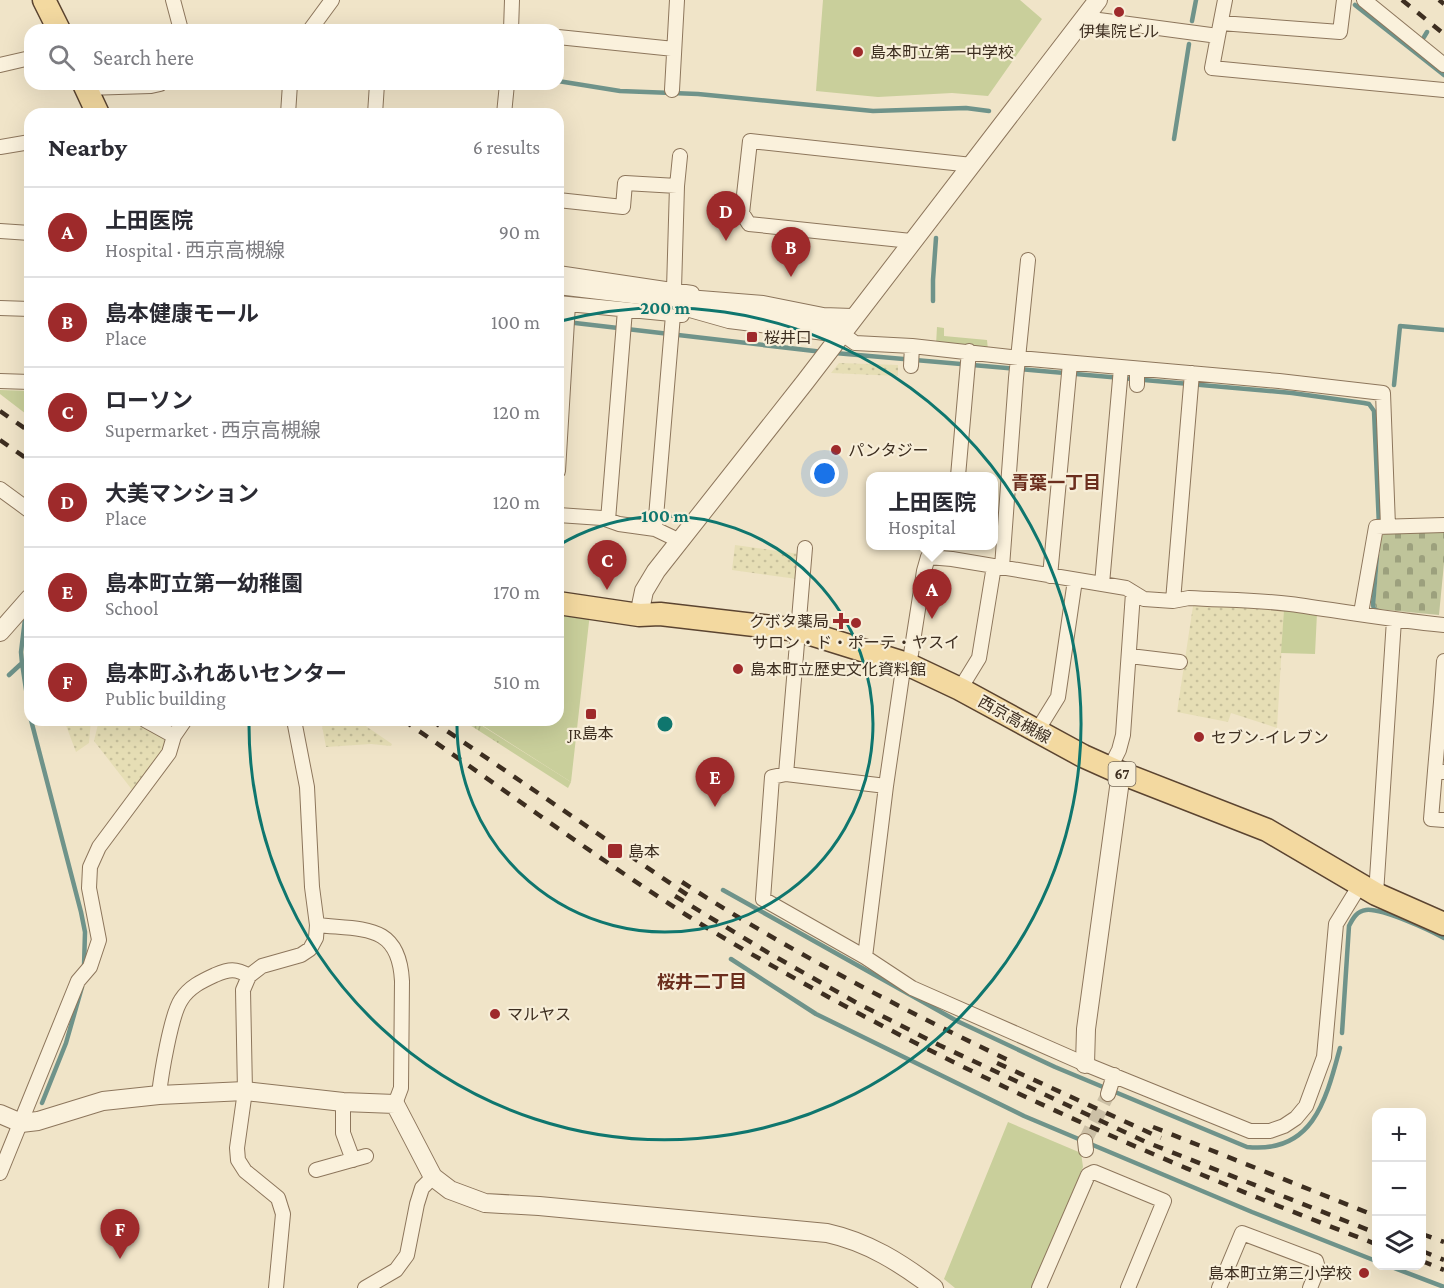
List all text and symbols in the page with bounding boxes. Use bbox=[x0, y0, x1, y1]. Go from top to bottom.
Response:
marker: 伊集院ビル bbox=[1112, 5, 1126, 19]
place label: 伊集院ビル bbox=[1079, 23, 1159, 40]
search box bbox=[24, 24, 564, 90]
icon: search bbox=[45, 41, 78, 74]
place label: 島本町立第一中学校 bbox=[870, 44, 1014, 61]
text: Search here bbox=[93, 45, 194, 70]
marker: 島本町立第一中学校 bbox=[851, 45, 865, 59]
text: Nearby bbox=[48, 133, 127, 162]
text: 6 results bbox=[473, 136, 540, 158]
pin: D bbox=[706, 192, 746, 241]
text: 上田医院 bbox=[105, 208, 193, 233]
text: A bbox=[62, 221, 73, 243]
text: 90 m bbox=[499, 221, 540, 243]
pin: B bbox=[772, 228, 810, 277]
text: Hospital · 西京高槻線 bbox=[105, 239, 285, 261]
text: 200 m bbox=[640, 298, 691, 318]
text: 島本健康モール bbox=[105, 301, 259, 326]
text: B bbox=[62, 311, 73, 333]
text: 100 m bbox=[491, 311, 540, 333]
text: Place bbox=[105, 327, 147, 349]
place label: 桜井口 bbox=[764, 329, 812, 346]
marker: 桜井口 bbox=[745, 330, 759, 344]
text: ローソン bbox=[105, 388, 193, 413]
text: C bbox=[61, 401, 74, 423]
text: 120 m bbox=[493, 401, 540, 423]
text: Supermarket · 西京高槻線 bbox=[105, 419, 321, 441]
place label: パンタジー bbox=[848, 442, 929, 459]
marker: パンタジー bbox=[829, 443, 843, 457]
your location bbox=[810, 459, 839, 488]
popup bbox=[866, 472, 998, 550]
district label: 青葉一丁目 bbox=[1011, 473, 1101, 493]
text: 大美マンション bbox=[105, 481, 259, 506]
text: 上田医院 bbox=[888, 490, 976, 515]
text: D bbox=[61, 491, 74, 513]
text: 120 m bbox=[493, 491, 540, 513]
text: 100 m bbox=[641, 506, 689, 526]
text: Place bbox=[105, 507, 147, 529]
text: Hospital bbox=[888, 516, 956, 538]
pin: C bbox=[588, 540, 626, 590]
pin: A bbox=[912, 570, 952, 619]
text: 島本町立第一幼稚園 bbox=[105, 571, 303, 596]
text: E bbox=[62, 581, 73, 603]
text: 170 m bbox=[493, 581, 540, 603]
text: School bbox=[105, 597, 158, 619]
place label: クボタ薬局 bbox=[749, 613, 829, 630]
marker: クボタ薬局 bbox=[834, 614, 848, 628]
marker: サロン・ド・ポーテ・ヤスイ bbox=[849, 616, 863, 630]
place label: サロン・ド・ポーテ・ヤスイ bbox=[752, 634, 960, 651]
text: 島本町ふれあいセンター bbox=[105, 661, 347, 686]
place label: 島本町立歴史文化資料館 bbox=[750, 661, 926, 678]
marker: 島本町立歴史文化資料館 bbox=[731, 662, 745, 676]
text: F bbox=[62, 671, 73, 693]
text: 510 m bbox=[493, 671, 540, 693]
text: Public building bbox=[105, 687, 226, 709]
street label: 西京高槻線 bbox=[976, 693, 1054, 746]
marker: JR島本 bbox=[584, 707, 598, 721]
centre of rings bbox=[655, 714, 675, 734]
place label: JR島本 bbox=[566, 725, 614, 743]
place label: セブン-イレブン bbox=[1211, 729, 1329, 746]
marker: セブン-イレブン bbox=[1192, 730, 1206, 744]
pin: E bbox=[696, 758, 734, 807]
road number: 67 bbox=[1108, 762, 1136, 786]
marker: 島本 bbox=[606, 842, 624, 860]
place label: 島本 bbox=[628, 843, 660, 860]
district label: 桜井二丁目 bbox=[657, 972, 747, 992]
place label: マルヤス bbox=[507, 1006, 571, 1023]
marker: マルヤス bbox=[488, 1007, 502, 1021]
map controls bbox=[1372, 1108, 1426, 1270]
button: + bbox=[1372, 1108, 1426, 1162]
button: − bbox=[1372, 1162, 1426, 1216]
pin: F bbox=[100, 1210, 140, 1259]
button: layers bbox=[1372, 1216, 1426, 1270]
place label: 島本町立第三小学校 bbox=[1208, 1265, 1352, 1282]
marker: 島本町立第三小学校 bbox=[1357, 1266, 1371, 1280]

